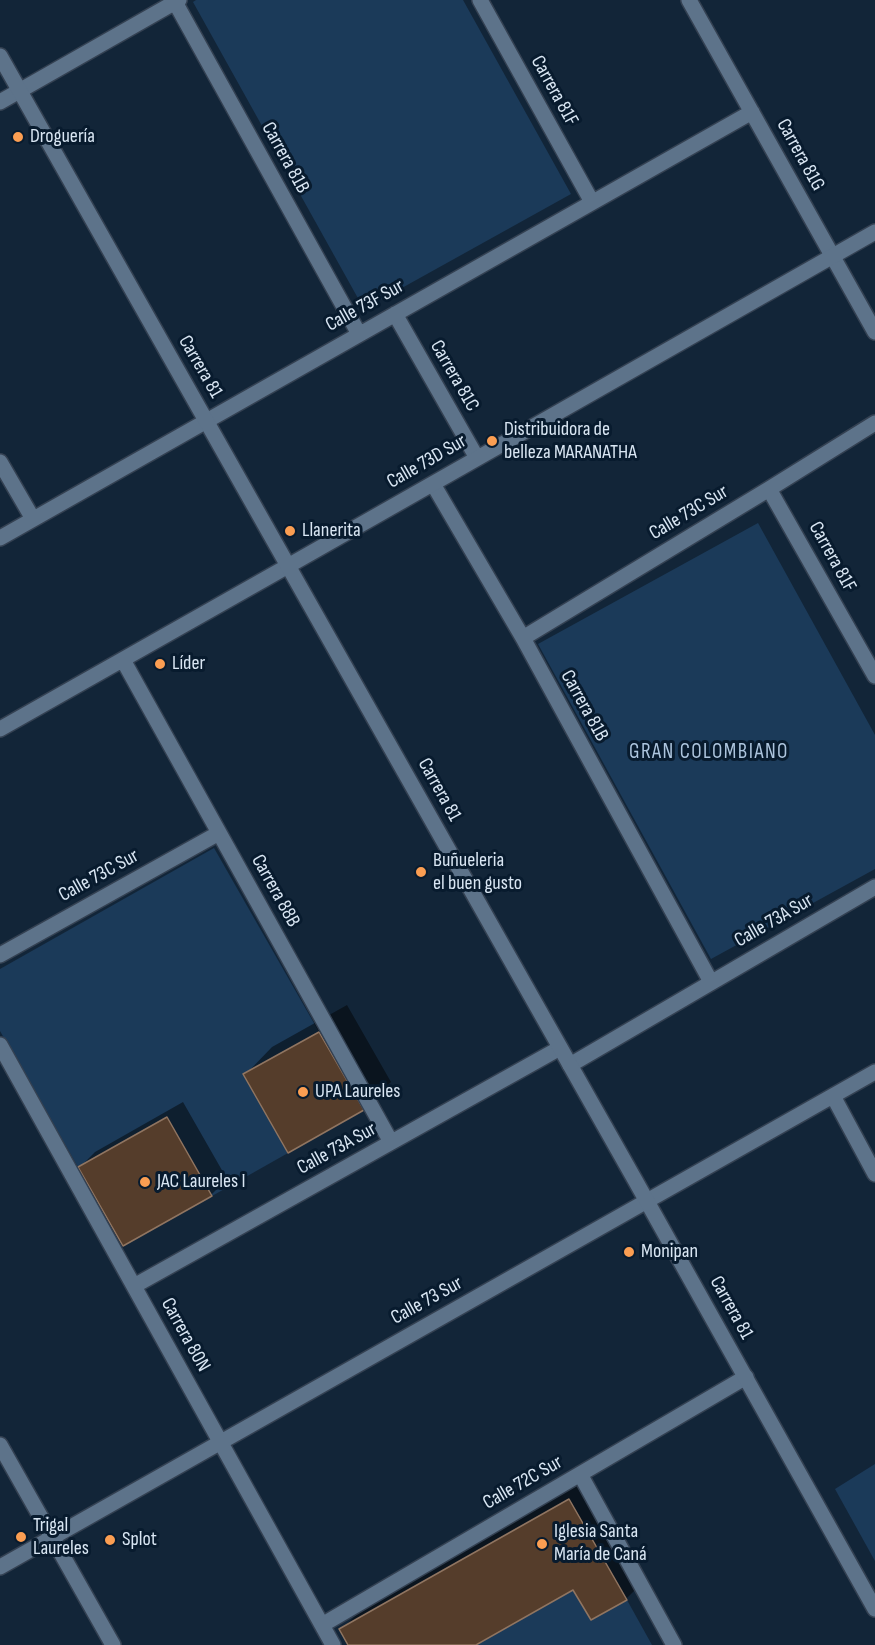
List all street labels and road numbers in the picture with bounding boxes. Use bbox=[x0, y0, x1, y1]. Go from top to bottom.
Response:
street label: Carrera 81F bbox=[525, 52, 583, 130]
street label: Carrera 81G bbox=[771, 115, 829, 195]
street label: Carrera 81B bbox=[256, 118, 314, 198]
street label: Calle 73F Sur bbox=[322, 275, 408, 337]
street label: Carrera 81 bbox=[173, 331, 227, 403]
street label: Carrera 81C bbox=[424, 336, 484, 416]
street label: Calle 73D Sur bbox=[383, 430, 471, 494]
street label: Calle 73C Sur bbox=[645, 480, 733, 546]
street label: Carrera 81F bbox=[803, 518, 861, 596]
street label: Carrera 81B bbox=[555, 666, 613, 746]
street label: Carrera 81 bbox=[412, 754, 466, 826]
street label: Calle 73C Sur bbox=[55, 844, 143, 908]
street label: Carrera 88B bbox=[245, 851, 305, 931]
street label: Calle 73A Sur bbox=[731, 889, 817, 953]
street label: Calle 73A Sur bbox=[293, 1118, 381, 1180]
street label: Calle 73 Sur bbox=[387, 1272, 467, 1330]
street label: Carrera 81 bbox=[704, 1272, 758, 1344]
street label: Carrera 80N bbox=[155, 1294, 215, 1376]
street label: Calle 72C Sur bbox=[479, 1451, 567, 1515]

